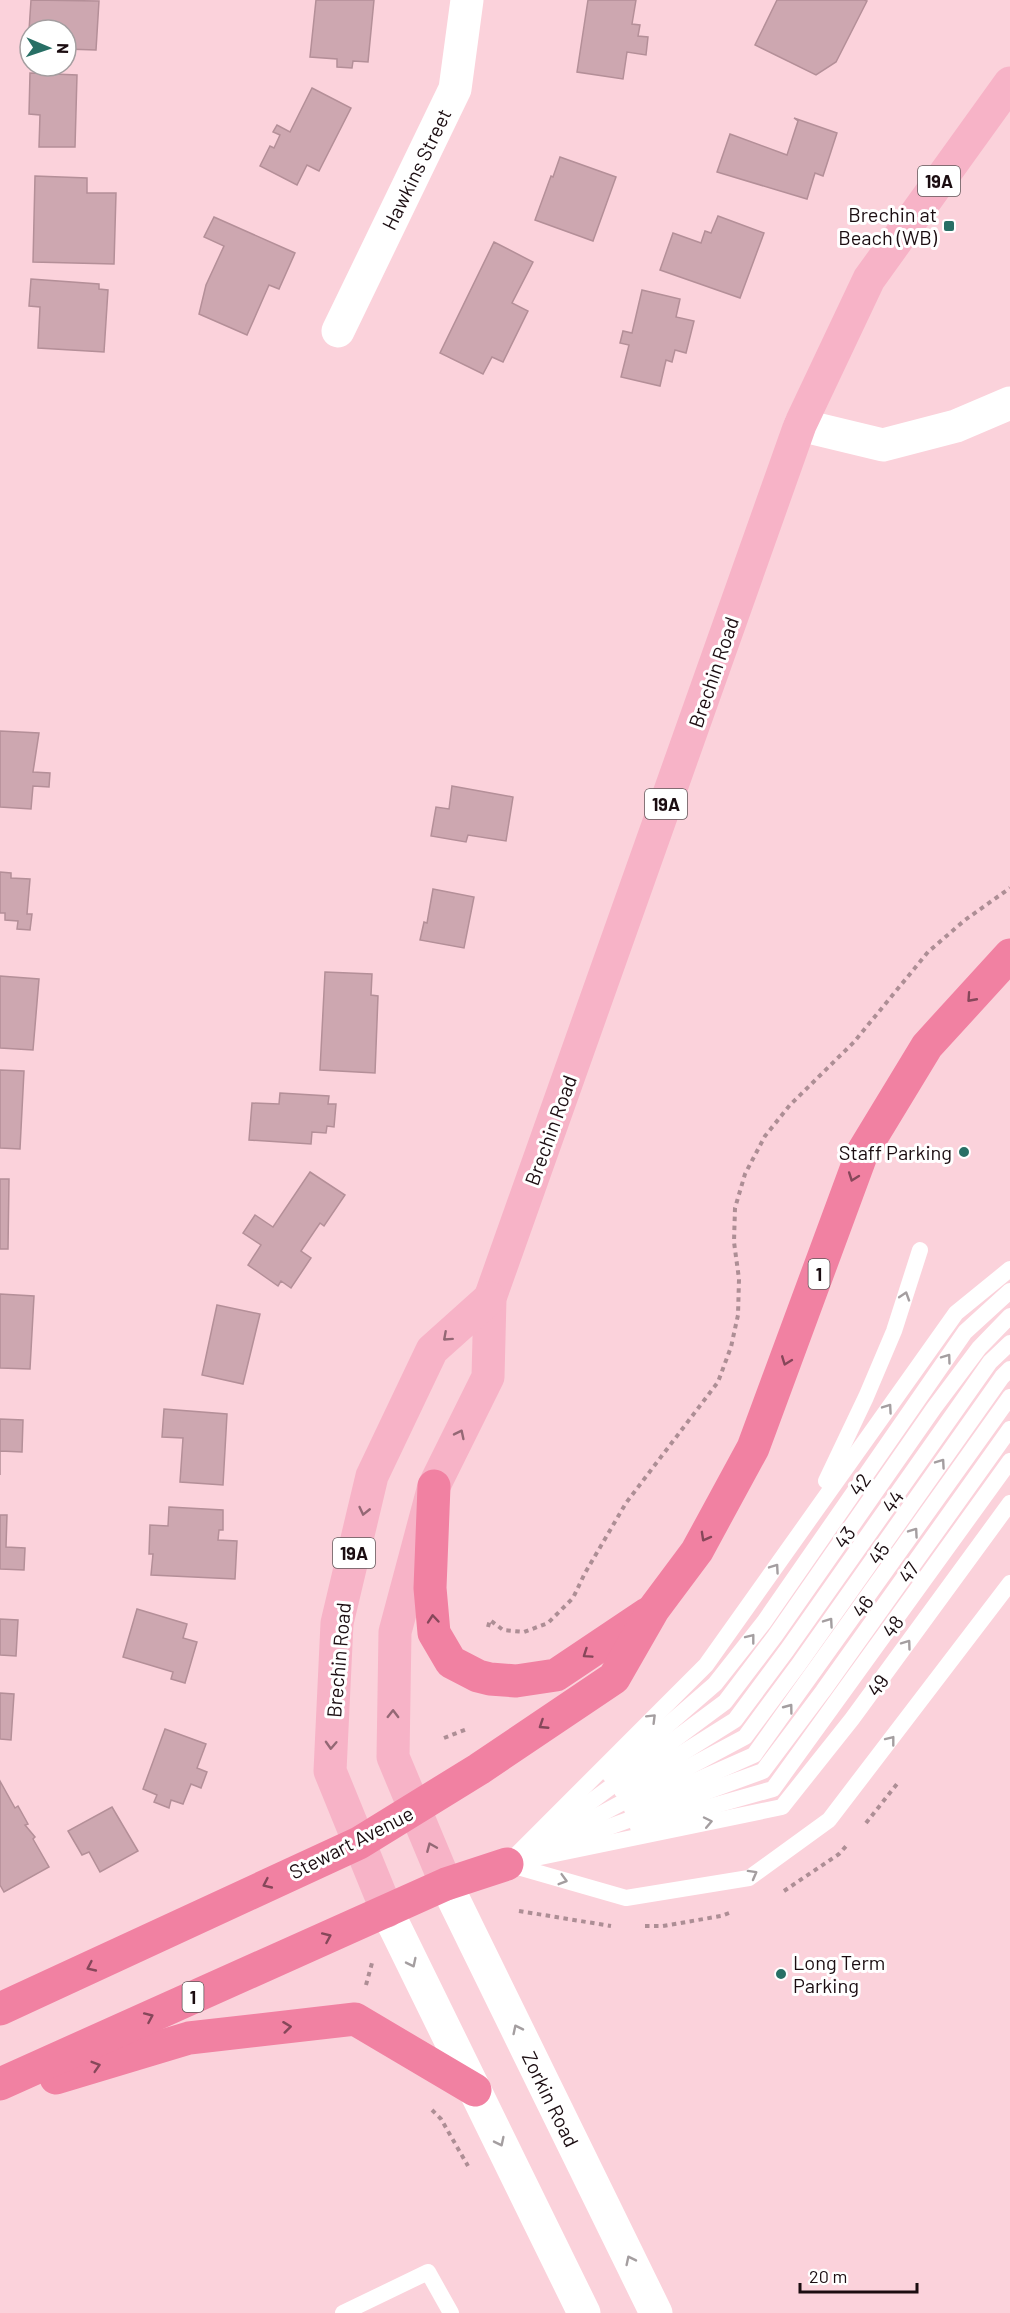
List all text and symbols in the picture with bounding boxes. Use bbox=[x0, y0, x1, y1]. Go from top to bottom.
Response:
north arrow bbox=[18, 18, 78, 78]
text: N bbox=[54, 43, 73, 54]
street label: Hawkins Street bbox=[376, 105, 456, 233]
road number: 19A bbox=[918, 166, 960, 196]
place label: Brechin at Beach (WB) bbox=[838, 202, 938, 249]
marker: Brechin at Beach (WB) bbox=[942, 219, 956, 233]
street label: Brechin Road bbox=[683, 613, 743, 731]
road number: 19A bbox=[645, 789, 687, 819]
one-way arrow bbox=[967, 991, 978, 1002]
street label: Brechin Road bbox=[519, 1072, 581, 1188]
place label: Staff Parking bbox=[839, 1140, 952, 1164]
marker: Staff Parking bbox=[957, 1145, 971, 1159]
one-way arrow bbox=[847, 1171, 860, 1182]
road number: 1 bbox=[808, 1259, 830, 1289]
one-way arrow bbox=[898, 1291, 911, 1302]
one-way arrow bbox=[443, 1330, 454, 1341]
one-way arrow bbox=[940, 1353, 951, 1364]
one-way arrow bbox=[781, 1355, 794, 1366]
one-way arrow bbox=[881, 1404, 892, 1415]
one-way arrow bbox=[453, 1429, 464, 1440]
one-way arrow bbox=[934, 1458, 945, 1469]
street label: 42 bbox=[843, 1468, 875, 1500]
street label: 44 bbox=[876, 1485, 908, 1517]
one-way arrow bbox=[358, 1506, 371, 1516]
street label: 43 bbox=[828, 1521, 860, 1553]
one-way arrow bbox=[907, 1527, 918, 1538]
one-way arrow bbox=[701, 1531, 712, 1542]
street label: 45 bbox=[862, 1537, 894, 1569]
road number: 19A bbox=[333, 1538, 375, 1568]
street label: 47 bbox=[892, 1557, 924, 1587]
one-way arrow bbox=[768, 1563, 779, 1574]
street label: 46 bbox=[846, 1590, 878, 1622]
street label: Brechin Road bbox=[321, 1601, 355, 1719]
street label: 48 bbox=[876, 1610, 908, 1642]
one-way arrow bbox=[427, 1614, 440, 1624]
one-way arrow bbox=[822, 1618, 833, 1629]
one-way arrow bbox=[744, 1634, 755, 1645]
one-way arrow bbox=[900, 1639, 911, 1650]
one-way arrow bbox=[583, 1647, 594, 1658]
street label: 49 bbox=[861, 1669, 893, 1701]
one-way arrow bbox=[781, 1703, 792, 1714]
one-way arrow bbox=[387, 1709, 400, 1718]
one-way arrow bbox=[645, 1715, 656, 1726]
one-way arrow bbox=[539, 1718, 550, 1729]
one-way arrow bbox=[884, 1736, 895, 1747]
one-way arrow bbox=[325, 1740, 338, 1749]
street label: Stewart Avenue bbox=[285, 1800, 417, 1884]
one-way arrow bbox=[703, 1816, 713, 1829]
one-way arrow bbox=[426, 1842, 438, 1853]
one-way arrow bbox=[747, 1870, 757, 1881]
one-way arrow bbox=[558, 1873, 568, 1885]
one-way arrow bbox=[263, 1877, 274, 1889]
one-way arrow bbox=[321, 1932, 332, 1944]
place label: Long Term Parking bbox=[793, 1950, 885, 1997]
one-way arrow bbox=[405, 1957, 417, 1968]
one-way arrow bbox=[86, 1959, 97, 1971]
marker: Long Term Parking bbox=[774, 1967, 788, 1981]
road number: 1 bbox=[182, 1982, 204, 2012]
one-way arrow bbox=[143, 2012, 154, 2024]
one-way arrow bbox=[282, 2021, 291, 2034]
one-way arrow bbox=[513, 2024, 524, 2035]
street label: Zorkin Road bbox=[518, 2047, 584, 2151]
one-way arrow bbox=[90, 2061, 101, 2073]
one-way arrow bbox=[493, 2136, 505, 2147]
one-way arrow bbox=[626, 2256, 638, 2267]
scale bar bbox=[800, 2256, 917, 2294]
text: 20 m bbox=[809, 2265, 847, 2287]

